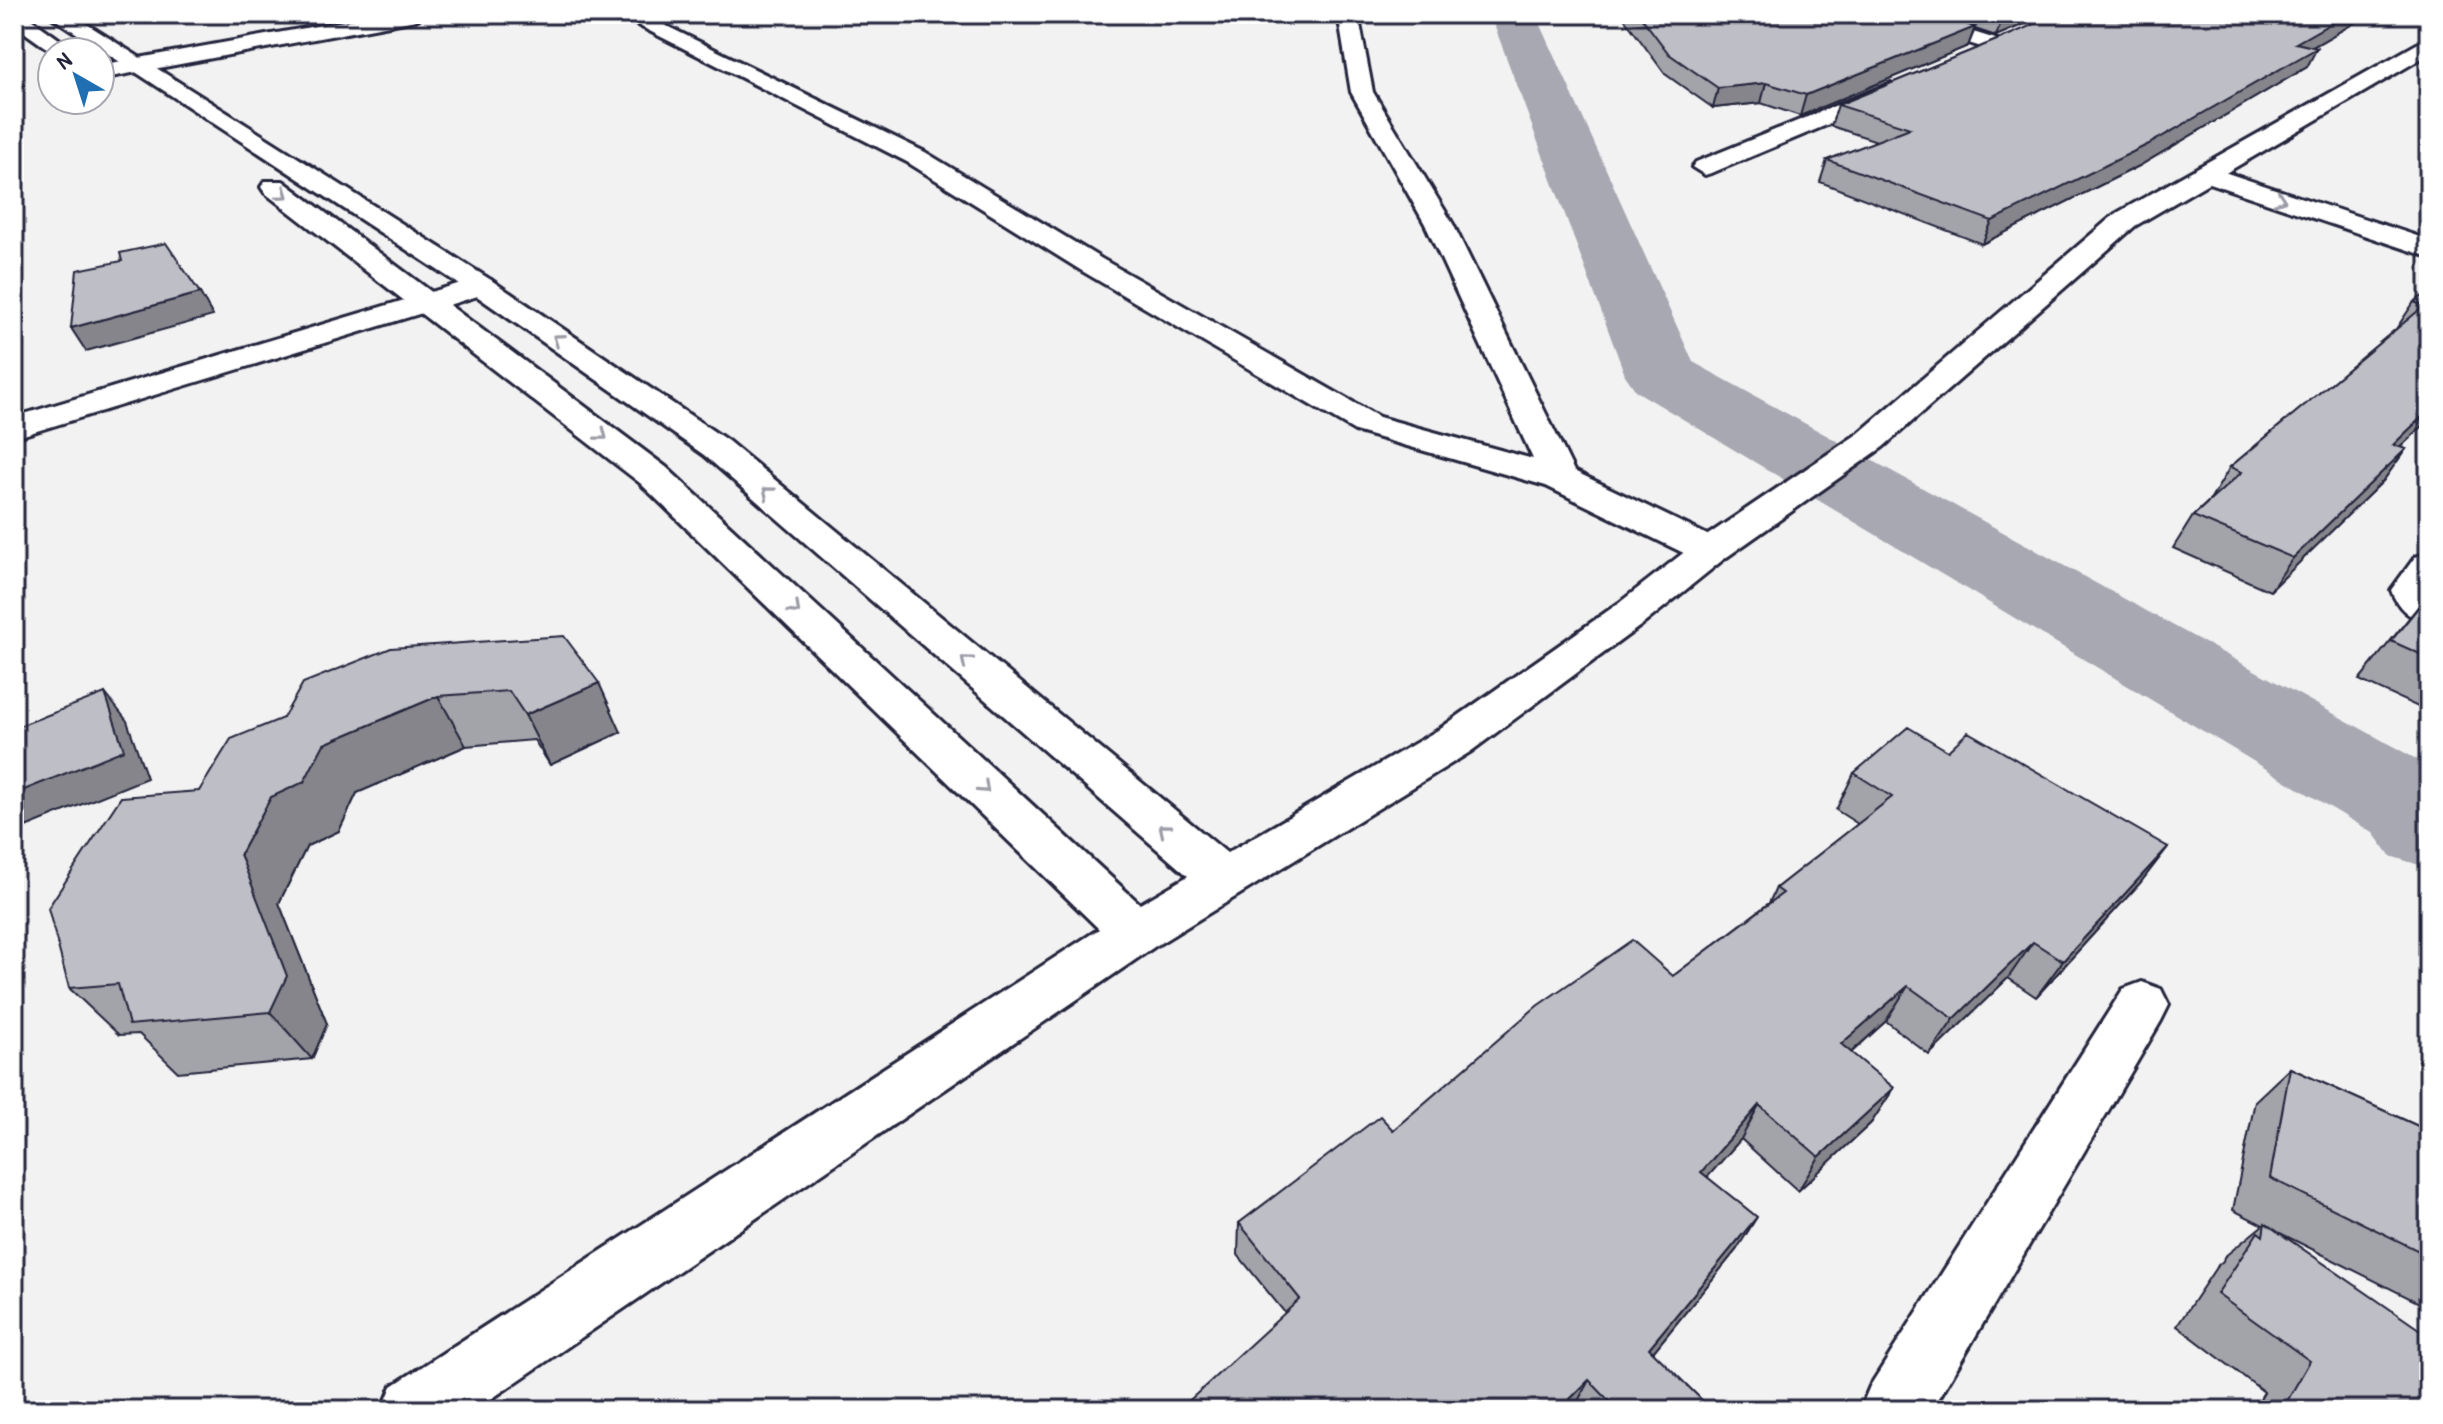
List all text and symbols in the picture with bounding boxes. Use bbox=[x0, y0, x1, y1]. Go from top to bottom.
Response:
north arrow bbox=[36, 36, 116, 116]
text: N bbox=[49, 45, 78, 76]
one-way arrow bbox=[275, 184, 289, 198]
one-way arrow bbox=[2272, 189, 2286, 205]
one-way arrow bbox=[552, 334, 567, 349]
one-way arrow bbox=[593, 426, 608, 440]
one-way arrow bbox=[763, 487, 777, 502]
one-way arrow bbox=[786, 600, 800, 615]
one-way arrow bbox=[961, 656, 975, 670]
one-way arrow bbox=[975, 779, 989, 793]
one-way arrow bbox=[1159, 824, 1174, 839]

